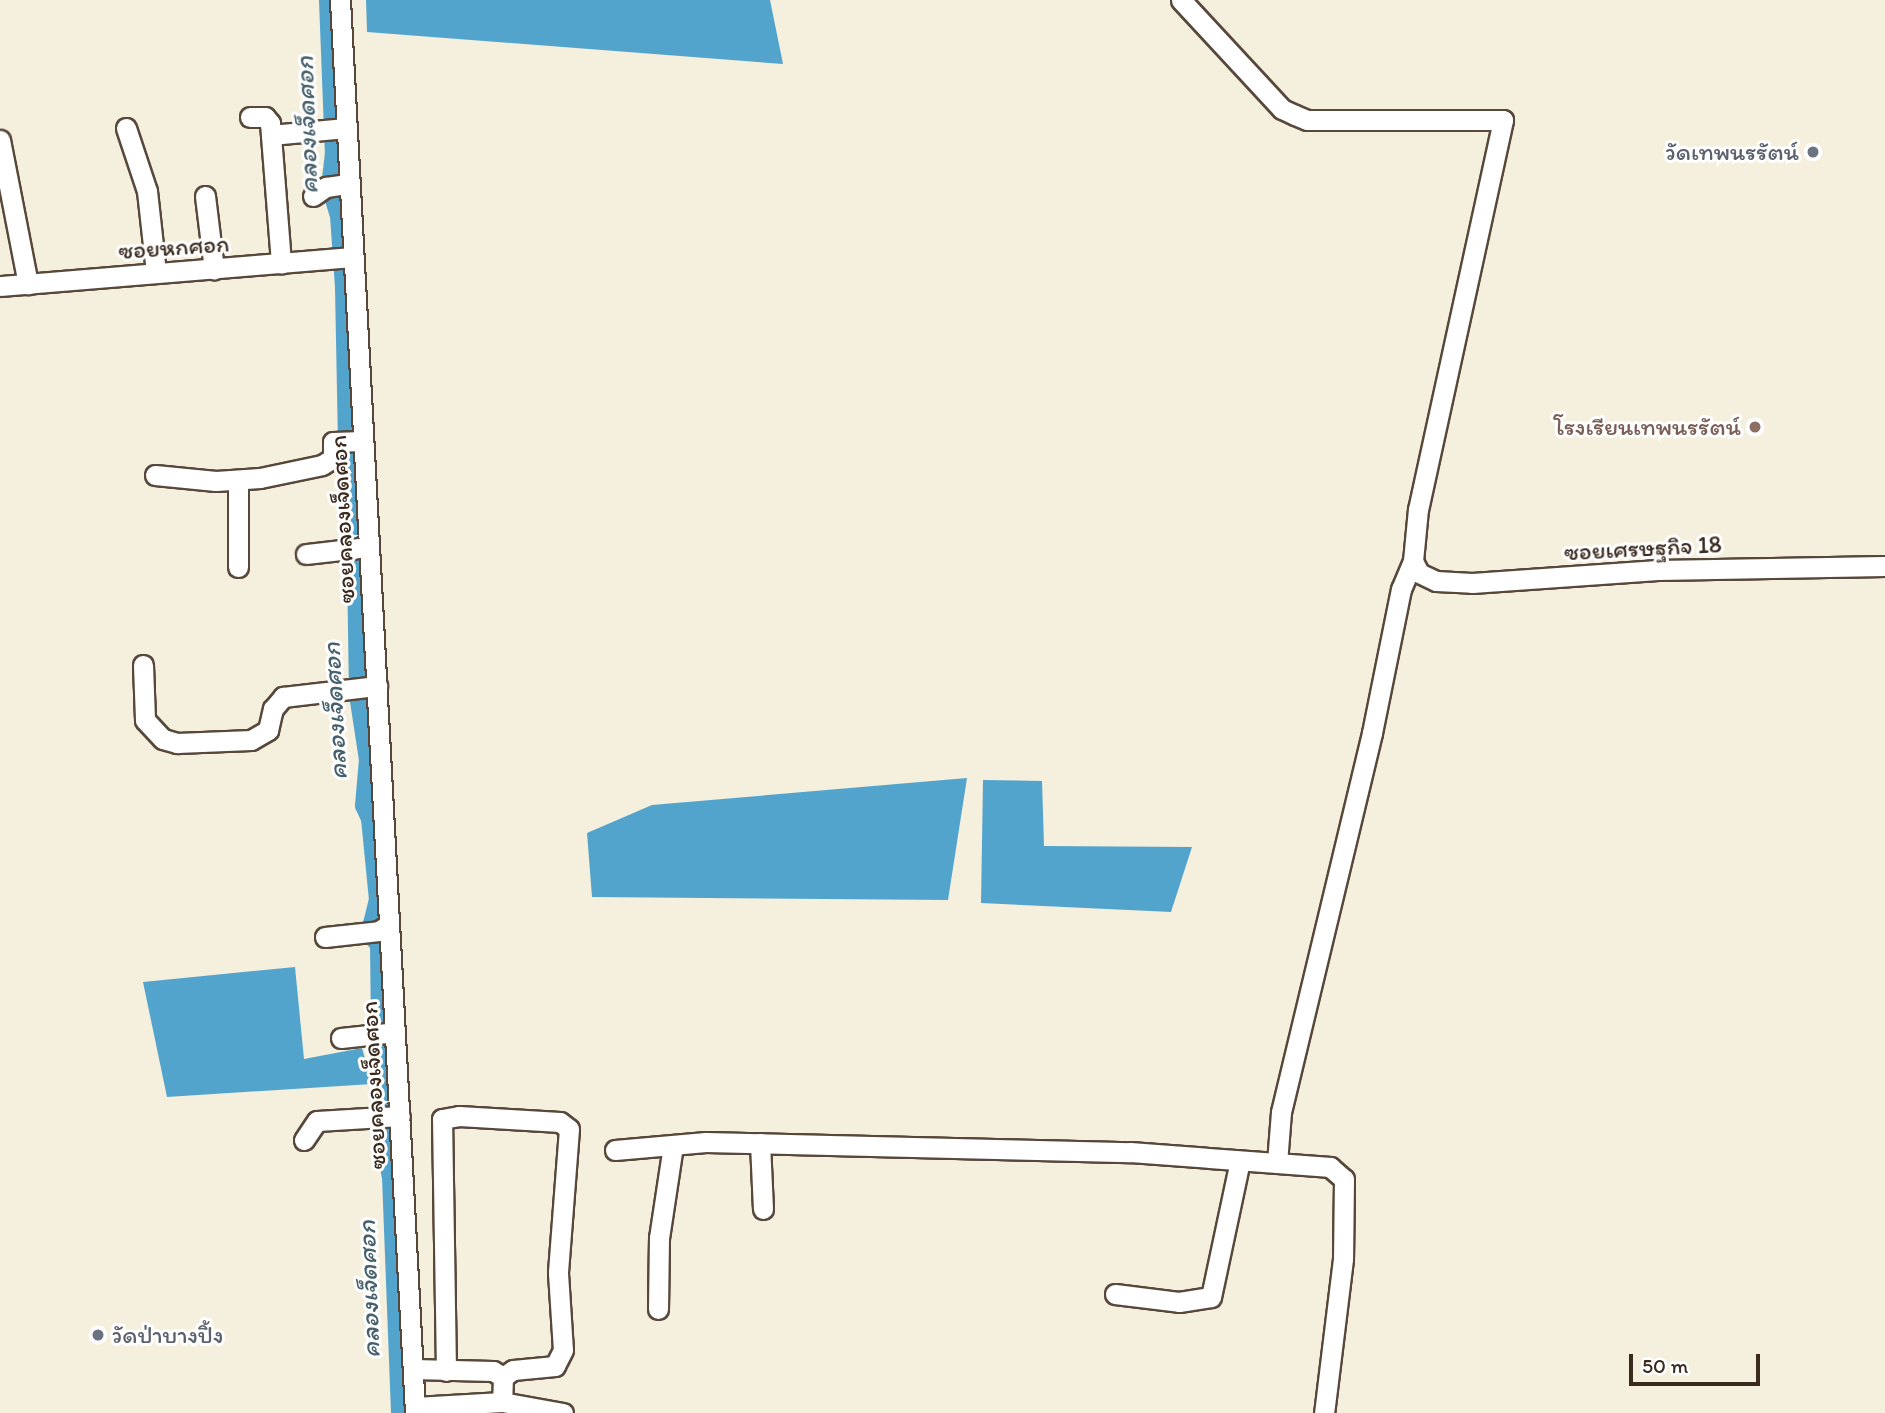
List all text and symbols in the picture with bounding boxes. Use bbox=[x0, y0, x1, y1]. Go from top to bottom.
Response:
water label: คลองเจ็ดศอก bbox=[289, 56, 325, 194]
place label: วัดเทพนรรัตน์ bbox=[1665, 138, 1799, 166]
marker: วัดเทพนรรัตน์ bbox=[1805, 144, 1821, 160]
street label: ซอยหกศอก bbox=[118, 229, 230, 265]
place label: โรงเรียนเทพนรรัตน์ bbox=[1554, 413, 1741, 441]
marker: โรงเรียนเทพนรรัตน์ bbox=[1747, 419, 1763, 435]
street label: ซอยคลองเจ็ดศอก bbox=[323, 434, 361, 604]
street label: ซอยเศรษฐกิจ 18 bbox=[1563, 529, 1723, 567]
water label: คลองเจ็ดศอก bbox=[316, 641, 354, 781]
street label: ซอยคลองเจ็ดศอก bbox=[354, 1000, 392, 1170]
water label: คลองเจ็ดศอก bbox=[351, 1220, 387, 1358]
place label: วัดป่าบางปิ้ง bbox=[112, 1321, 223, 1349]
marker: วัดป่าบางปิ้ง bbox=[90, 1327, 106, 1343]
scale bar bbox=[1633, 1340, 1764, 1384]
text: 50 m bbox=[1642, 1353, 1688, 1378]

